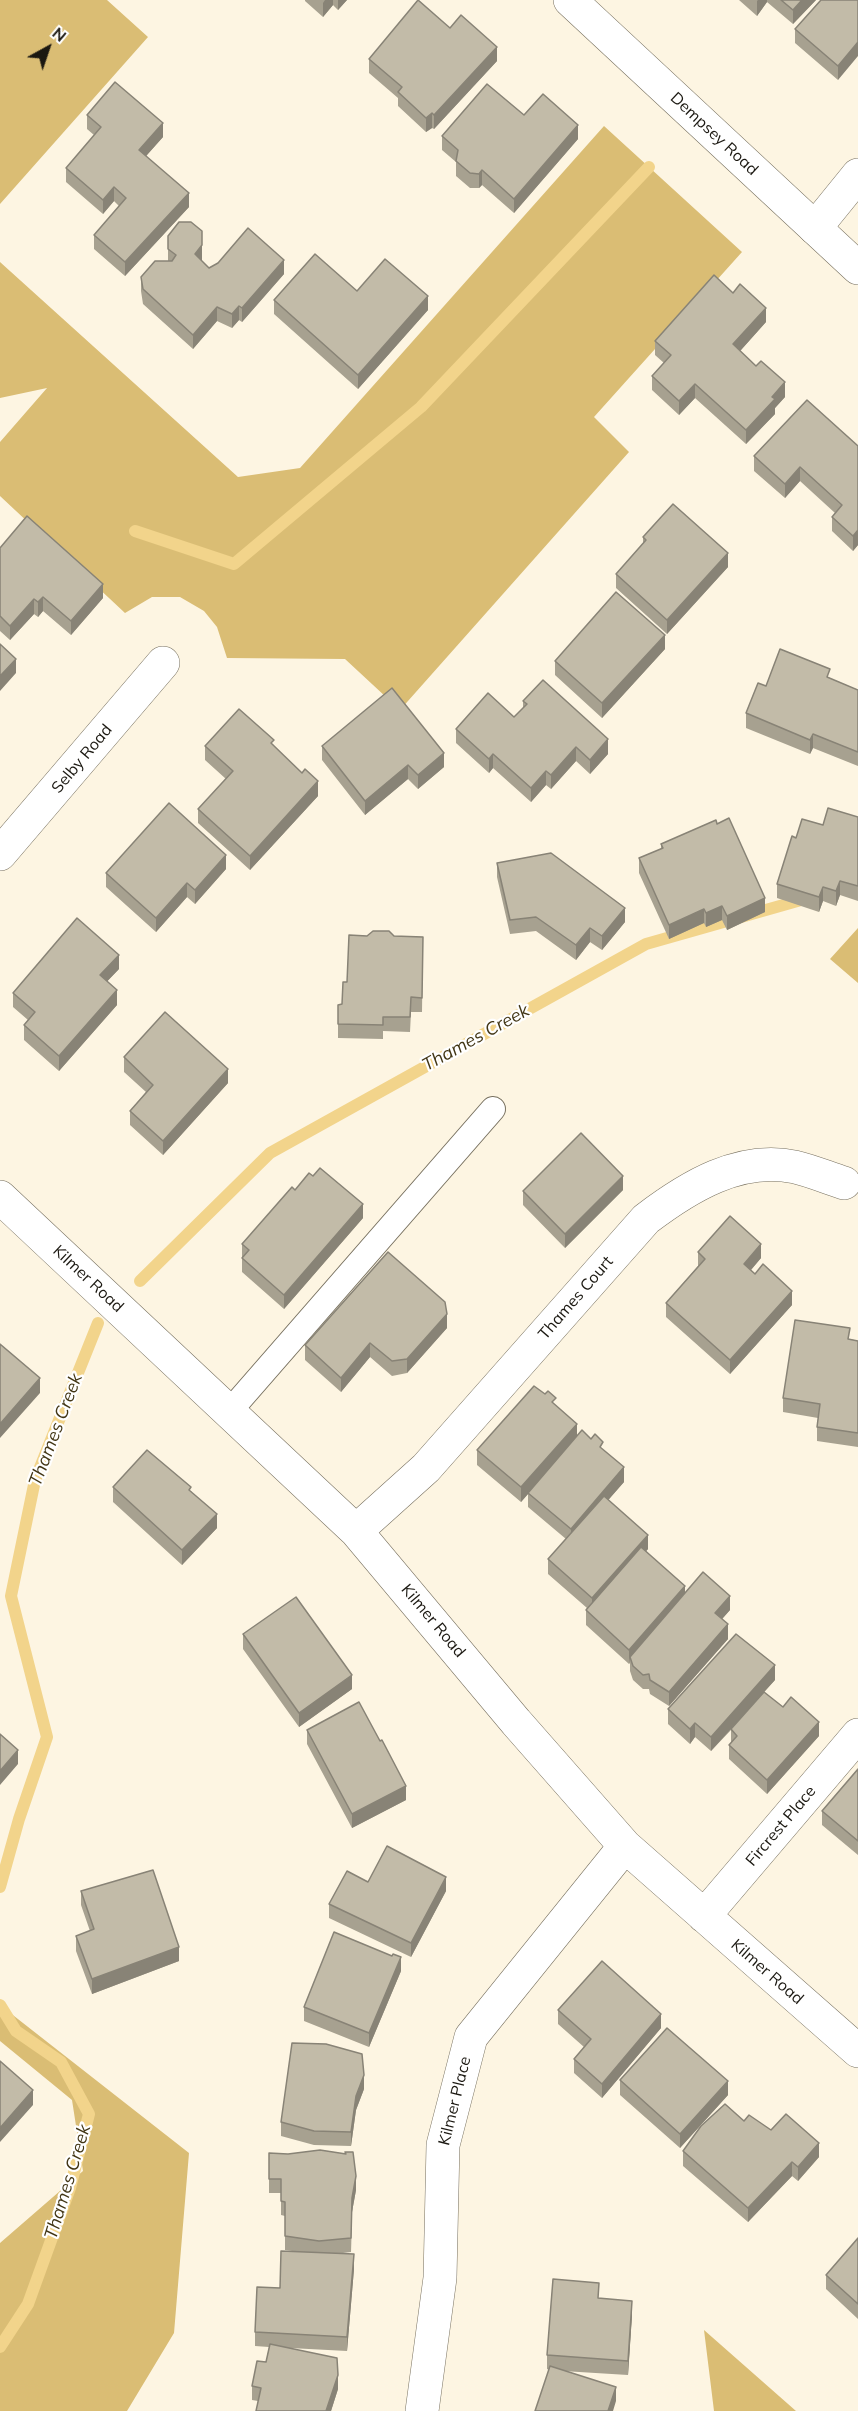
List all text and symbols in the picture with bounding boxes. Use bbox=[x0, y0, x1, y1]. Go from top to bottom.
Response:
north arrow bbox=[18, 18, 78, 78]
text: N bbox=[49, 23, 71, 46]
street label: Dempsey Road bbox=[666, 89, 762, 179]
street label: Selby Road bbox=[48, 721, 116, 797]
water label: Thames Creek bbox=[419, 1000, 533, 1076]
street label: Kilmer Road bbox=[49, 1241, 127, 1317]
street label: Thames Court bbox=[535, 1252, 617, 1344]
water label: Thames Creek bbox=[25, 1371, 87, 1489]
street label: Kilmer Road bbox=[397, 1580, 469, 1662]
street label: Fircrest Place bbox=[742, 1782, 820, 1870]
street label: Kilmer Road bbox=[727, 1935, 807, 2009]
street label: Kilmer Place bbox=[435, 2055, 475, 2147]
water label: Thames Creek bbox=[40, 2122, 96, 2242]

